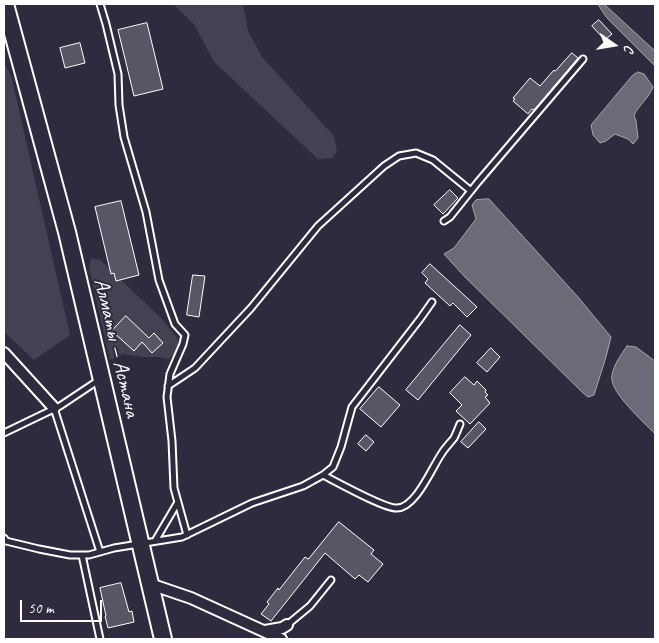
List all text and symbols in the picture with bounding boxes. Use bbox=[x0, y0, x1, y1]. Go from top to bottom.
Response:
north arrow bbox=[589, 20, 639, 70]
text: С bbox=[620, 43, 638, 54]
street label: Алматы — Астана bbox=[88, 276, 144, 420]
scale bar bbox=[22, 590, 105, 622]
text: 50 m bbox=[28, 599, 54, 618]

